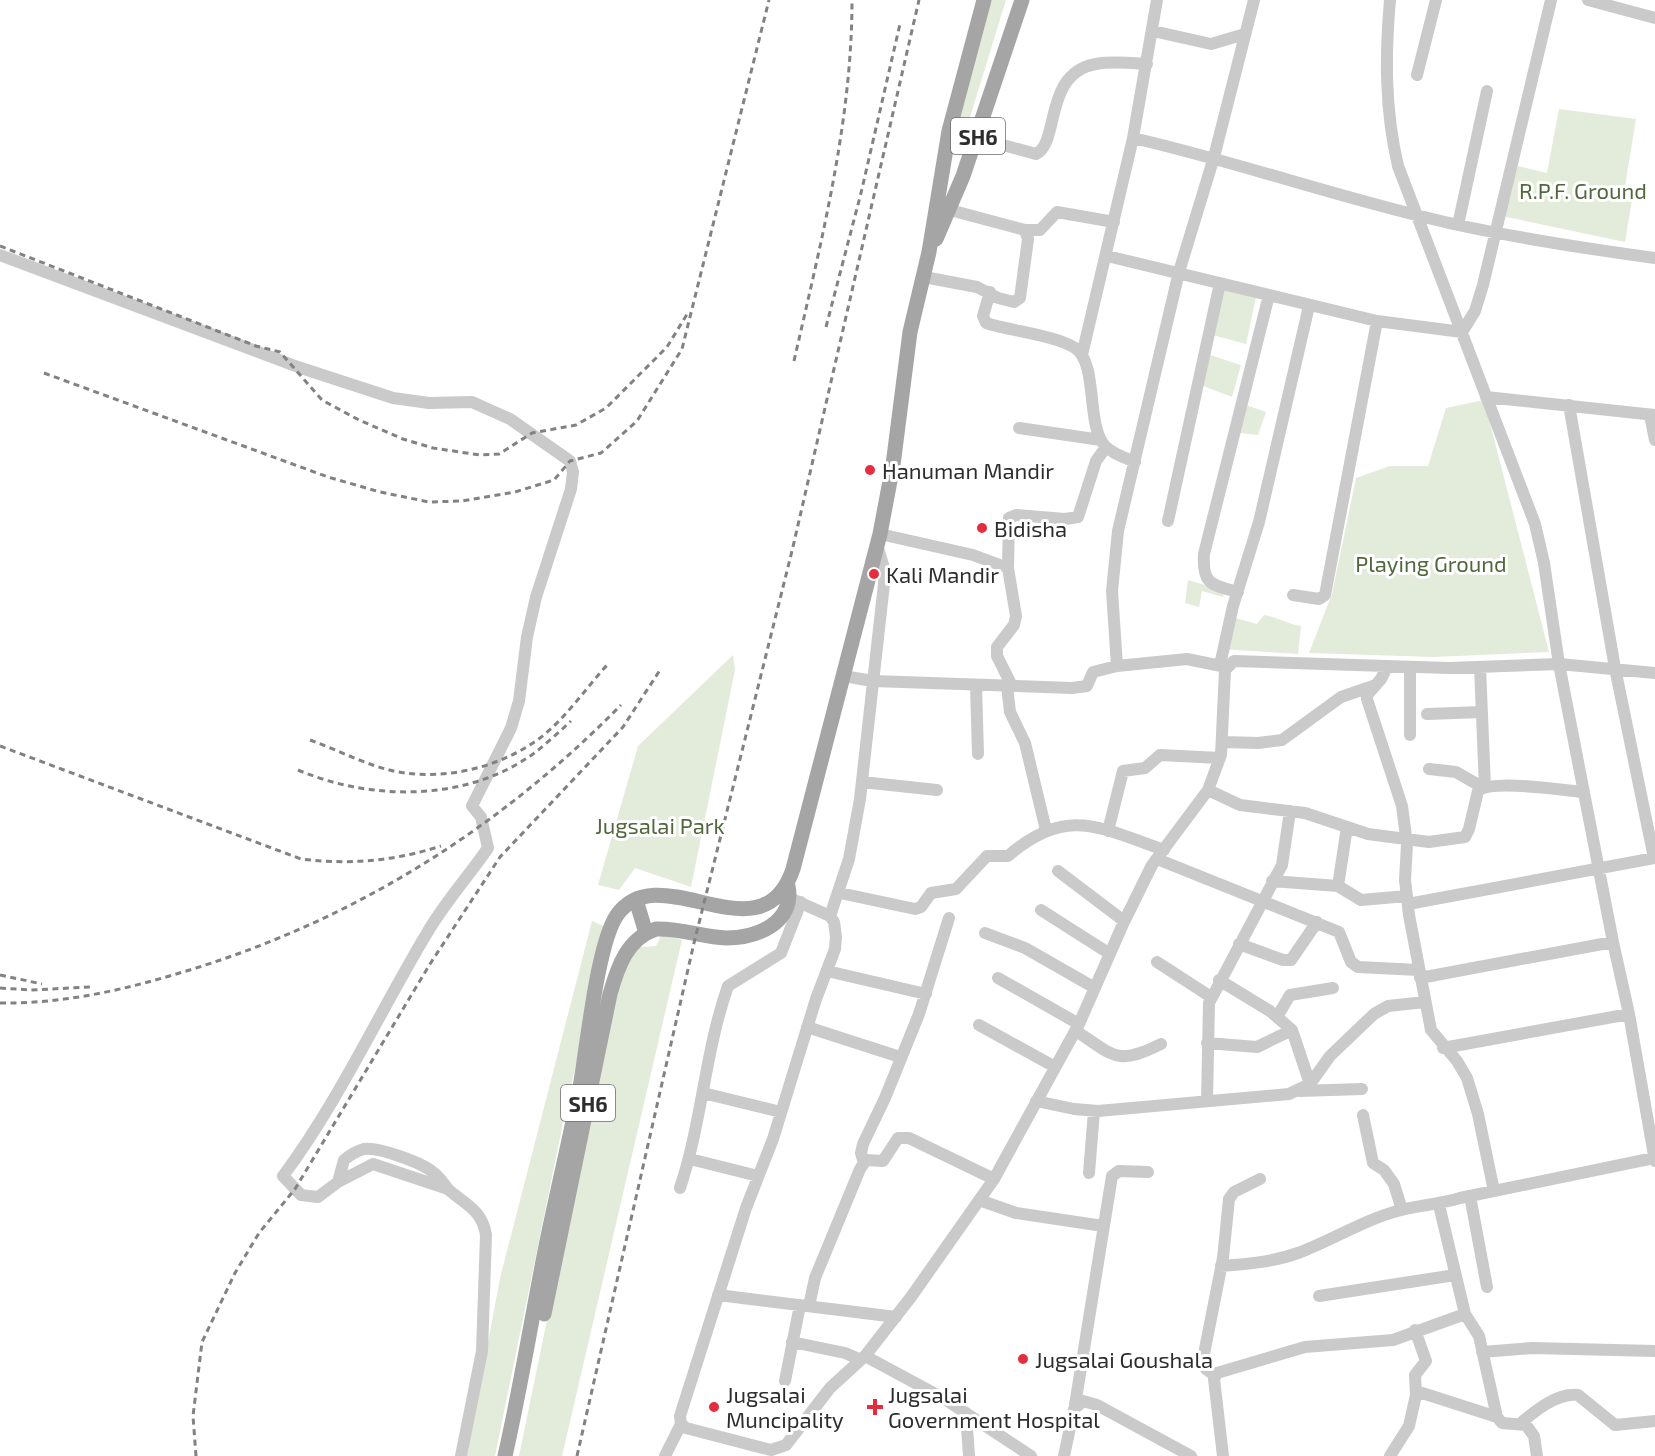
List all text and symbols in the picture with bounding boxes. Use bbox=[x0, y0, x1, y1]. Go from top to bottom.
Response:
road number: SH6 bbox=[951, 118, 1005, 154]
park label: R.P.F. Ground bbox=[1519, 177, 1647, 203]
place label: Hanuman Mandir bbox=[882, 457, 1054, 483]
marker: Hanuman Mandir bbox=[863, 463, 877, 477]
place label: Bidisha bbox=[994, 515, 1067, 541]
marker: Bidisha bbox=[975, 521, 989, 535]
park label: Playing Ground bbox=[1355, 550, 1507, 576]
place label: Kali Mandir bbox=[886, 561, 999, 587]
marker: Kali Mandir bbox=[867, 567, 881, 581]
park label: Jugsalai Park bbox=[595, 812, 725, 838]
road number: SH6 bbox=[561, 1085, 615, 1121]
place label: Jugsalai Goushala bbox=[1035, 1346, 1213, 1372]
marker: Jugsalai Goushala bbox=[1016, 1352, 1030, 1366]
place label: Jugsalai Muncipality bbox=[726, 1381, 844, 1432]
place label: Jugsalai Government Hospital bbox=[888, 1381, 1100, 1432]
marker: Jugsalai Government Hospital bbox=[866, 1398, 884, 1416]
marker: Jugsalai Muncipality bbox=[707, 1400, 721, 1414]

